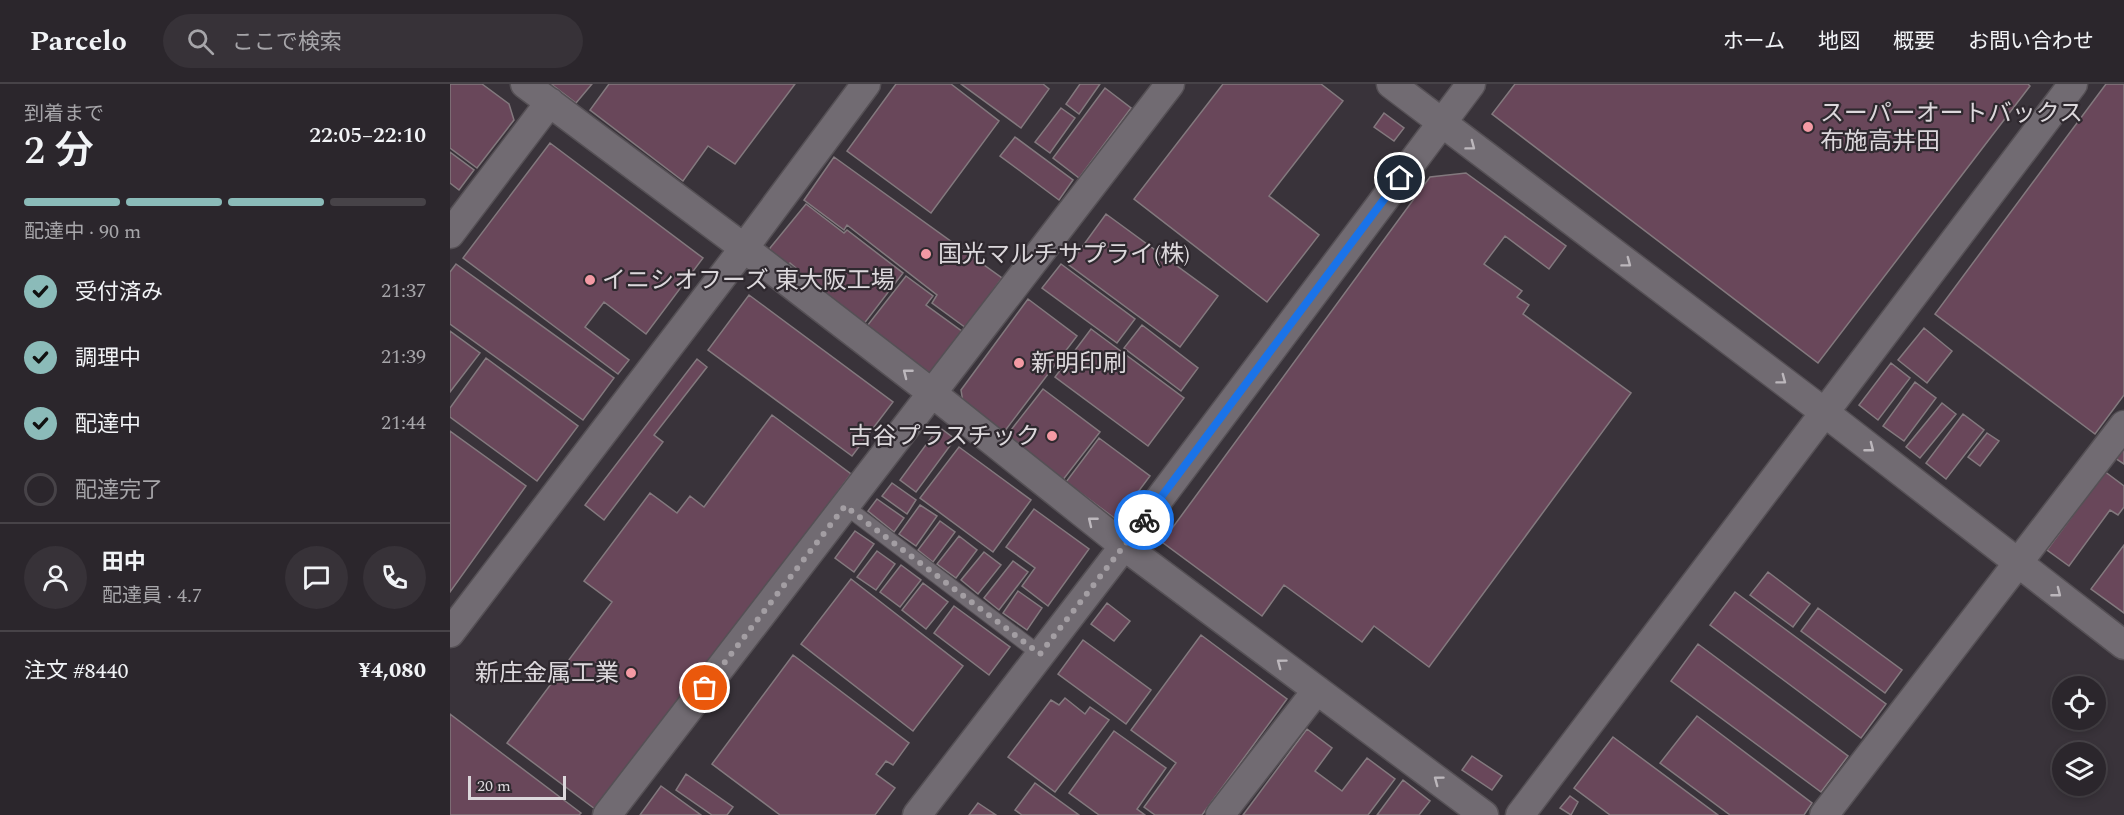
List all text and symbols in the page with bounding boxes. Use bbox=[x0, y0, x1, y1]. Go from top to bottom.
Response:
search box bbox=[163, 14, 583, 68]
text: Parcelo bbox=[30, 20, 127, 63]
icon: search bbox=[184, 25, 217, 58]
text: ここで検索 bbox=[232, 26, 342, 59]
text: ホーム bbox=[1723, 26, 1785, 58]
text: 地図 bbox=[1818, 26, 1860, 58]
text: 概要 bbox=[1893, 26, 1935, 58]
text: お問い合わせ bbox=[1968, 26, 2094, 58]
place label: スーパーオートバックス 布施高井田 bbox=[1820, 96, 2083, 160]
text: 到着まで bbox=[24, 99, 104, 129]
text: 22:05–22:10 bbox=[309, 119, 426, 152]
marker: スーパーオートバックス 布施高井田 bbox=[1801, 120, 1815, 134]
text: 2 分 bbox=[24, 122, 94, 181]
one-way arrow bbox=[1464, 138, 1475, 149]
pin bbox=[1374, 152, 1425, 203]
icon: home bbox=[1383, 161, 1416, 194]
text: 配達中 · 90 m bbox=[24, 217, 141, 247]
place label: 国光マルチサプライ(株) bbox=[938, 237, 1190, 273]
marker: 国光マルチサプライ(株) bbox=[919, 247, 933, 261]
one-way arrow bbox=[1620, 256, 1631, 267]
place label: イニシオフーズ 東大阪工場 bbox=[602, 263, 895, 299]
marker: イニシオフーズ 東大阪工場 bbox=[583, 273, 597, 287]
icon: check bbox=[24, 275, 57, 308]
text: 受付済み bbox=[75, 276, 163, 309]
text: 21:37 bbox=[381, 276, 426, 306]
icon: check bbox=[24, 341, 57, 374]
text: 調理中 bbox=[75, 342, 141, 375]
text: 21:39 bbox=[381, 342, 426, 372]
place label: 新明印刷 bbox=[1031, 346, 1127, 382]
marker: 新明印刷 bbox=[1012, 356, 1026, 370]
one-way arrow bbox=[902, 370, 913, 381]
one-way arrow bbox=[1776, 373, 1787, 384]
icon: check bbox=[24, 407, 57, 440]
text: 配達中 bbox=[75, 408, 141, 441]
text: 21:44 bbox=[381, 408, 426, 438]
place label: 古谷プラスチック bbox=[848, 419, 1040, 455]
marker: 古谷プラスチック bbox=[1045, 429, 1059, 443]
one-way arrow bbox=[1863, 440, 1874, 451]
text: 配達完了 bbox=[75, 474, 163, 507]
courier bbox=[1114, 490, 1174, 550]
icon: bike bbox=[1128, 504, 1161, 537]
one-way arrow bbox=[1088, 517, 1099, 528]
button: person bbox=[24, 546, 87, 609]
text: 田中 bbox=[102, 546, 146, 579]
button: chat bbox=[285, 546, 348, 609]
button: phone bbox=[363, 546, 426, 609]
text: 配達員 · 4.7 bbox=[102, 581, 202, 611]
one-way arrow bbox=[2050, 586, 2061, 597]
text: ¥4,080 bbox=[358, 654, 426, 687]
text: 注文 #8440 bbox=[24, 655, 129, 688]
place label: 新庄金属工業 bbox=[475, 656, 619, 692]
one-way arrow bbox=[1277, 660, 1288, 671]
pin bbox=[679, 662, 730, 713]
marker: 新庄金属工業 bbox=[624, 666, 638, 680]
icon: bag bbox=[688, 671, 721, 704]
map controls bbox=[2052, 676, 2106, 796]
button: locate bbox=[2052, 676, 2106, 730]
button: layers bbox=[2052, 742, 2106, 796]
scale bar bbox=[468, 773, 566, 800]
text: 20 m bbox=[477, 774, 511, 798]
one-way arrow bbox=[1433, 776, 1444, 787]

